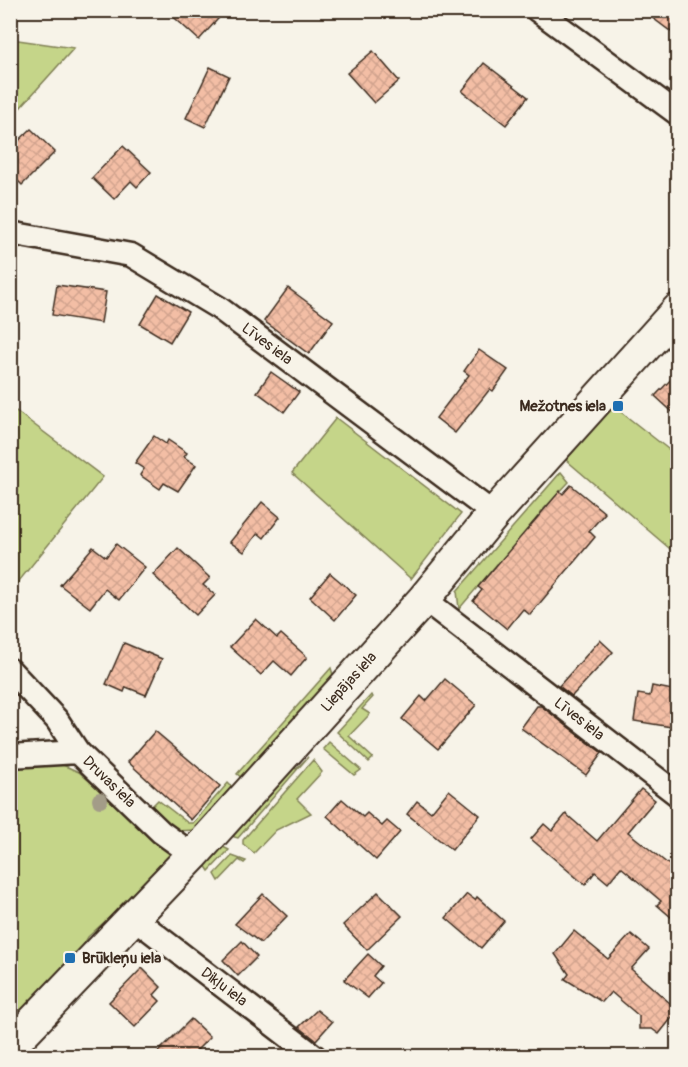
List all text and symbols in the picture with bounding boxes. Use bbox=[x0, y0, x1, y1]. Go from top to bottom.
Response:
street label: Līves iela bbox=[238, 319, 296, 369]
place label: Mežotnes iela bbox=[519, 397, 606, 416]
marker: Mežotnes iela bbox=[611, 399, 625, 413]
street label: Liepājas iela bbox=[317, 648, 381, 716]
street label: Līves iela bbox=[550, 693, 608, 745]
street label: Druvas iela bbox=[78, 752, 140, 812]
place label: Brūkleņu iela bbox=[82, 949, 161, 968]
marker: Brūkleņu iela bbox=[63, 951, 77, 965]
street label: Dikļu iela bbox=[197, 963, 251, 1011]

